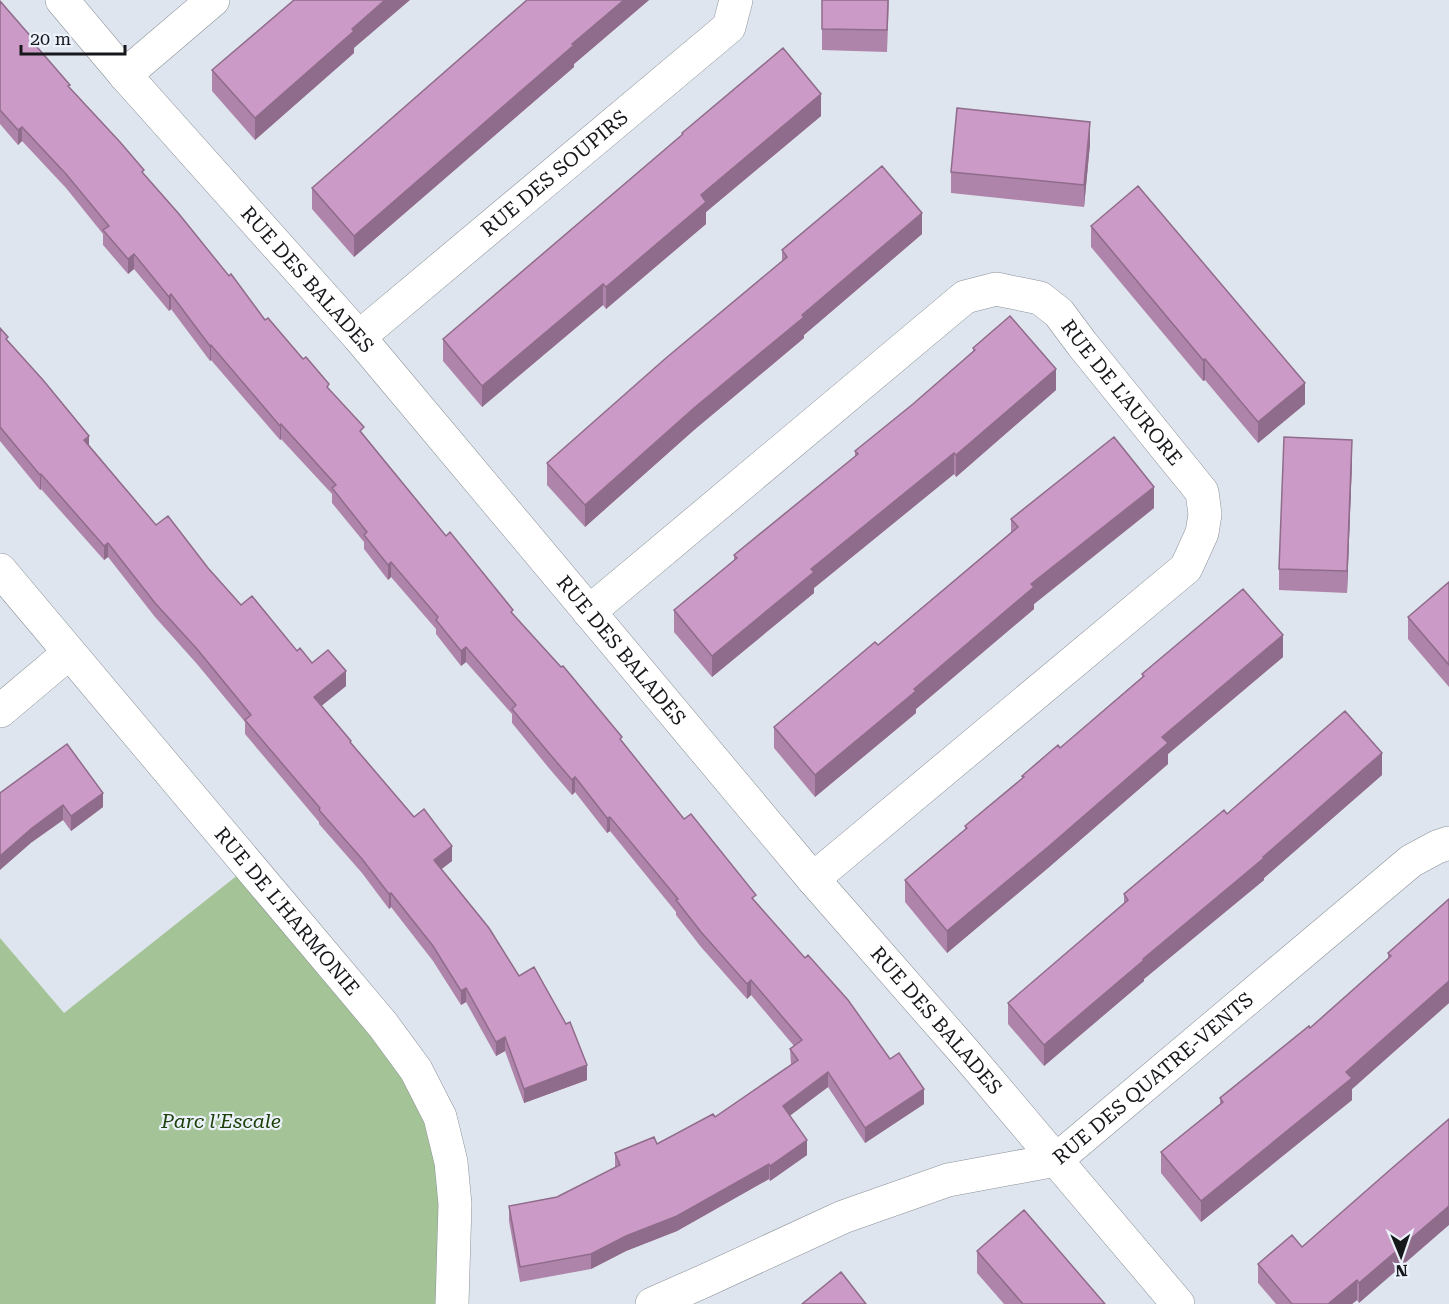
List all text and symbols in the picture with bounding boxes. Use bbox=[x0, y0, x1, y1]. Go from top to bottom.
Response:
scale bar bbox=[21, 18, 124, 56]
text: 20 m bbox=[30, 28, 71, 49]
street label: RUE DES SOUPIRS bbox=[476, 105, 633, 242]
street label: RUE DES BALADES bbox=[236, 201, 379, 358]
street label: RUE DE L'AURORE bbox=[1056, 315, 1188, 470]
street label: RUE DES BALADES bbox=[552, 571, 691, 730]
street label: RUE DE L'HARMONIE bbox=[210, 822, 365, 1000]
street label: RUE DES BALADES bbox=[866, 942, 1007, 1099]
street label: RUE DES QUATRE-VENTS bbox=[1048, 987, 1258, 1169]
park label: Parc l'Escale bbox=[160, 1109, 281, 1133]
north arrow bbox=[1371, 1226, 1431, 1286]
text: N bbox=[1395, 1261, 1408, 1280]

